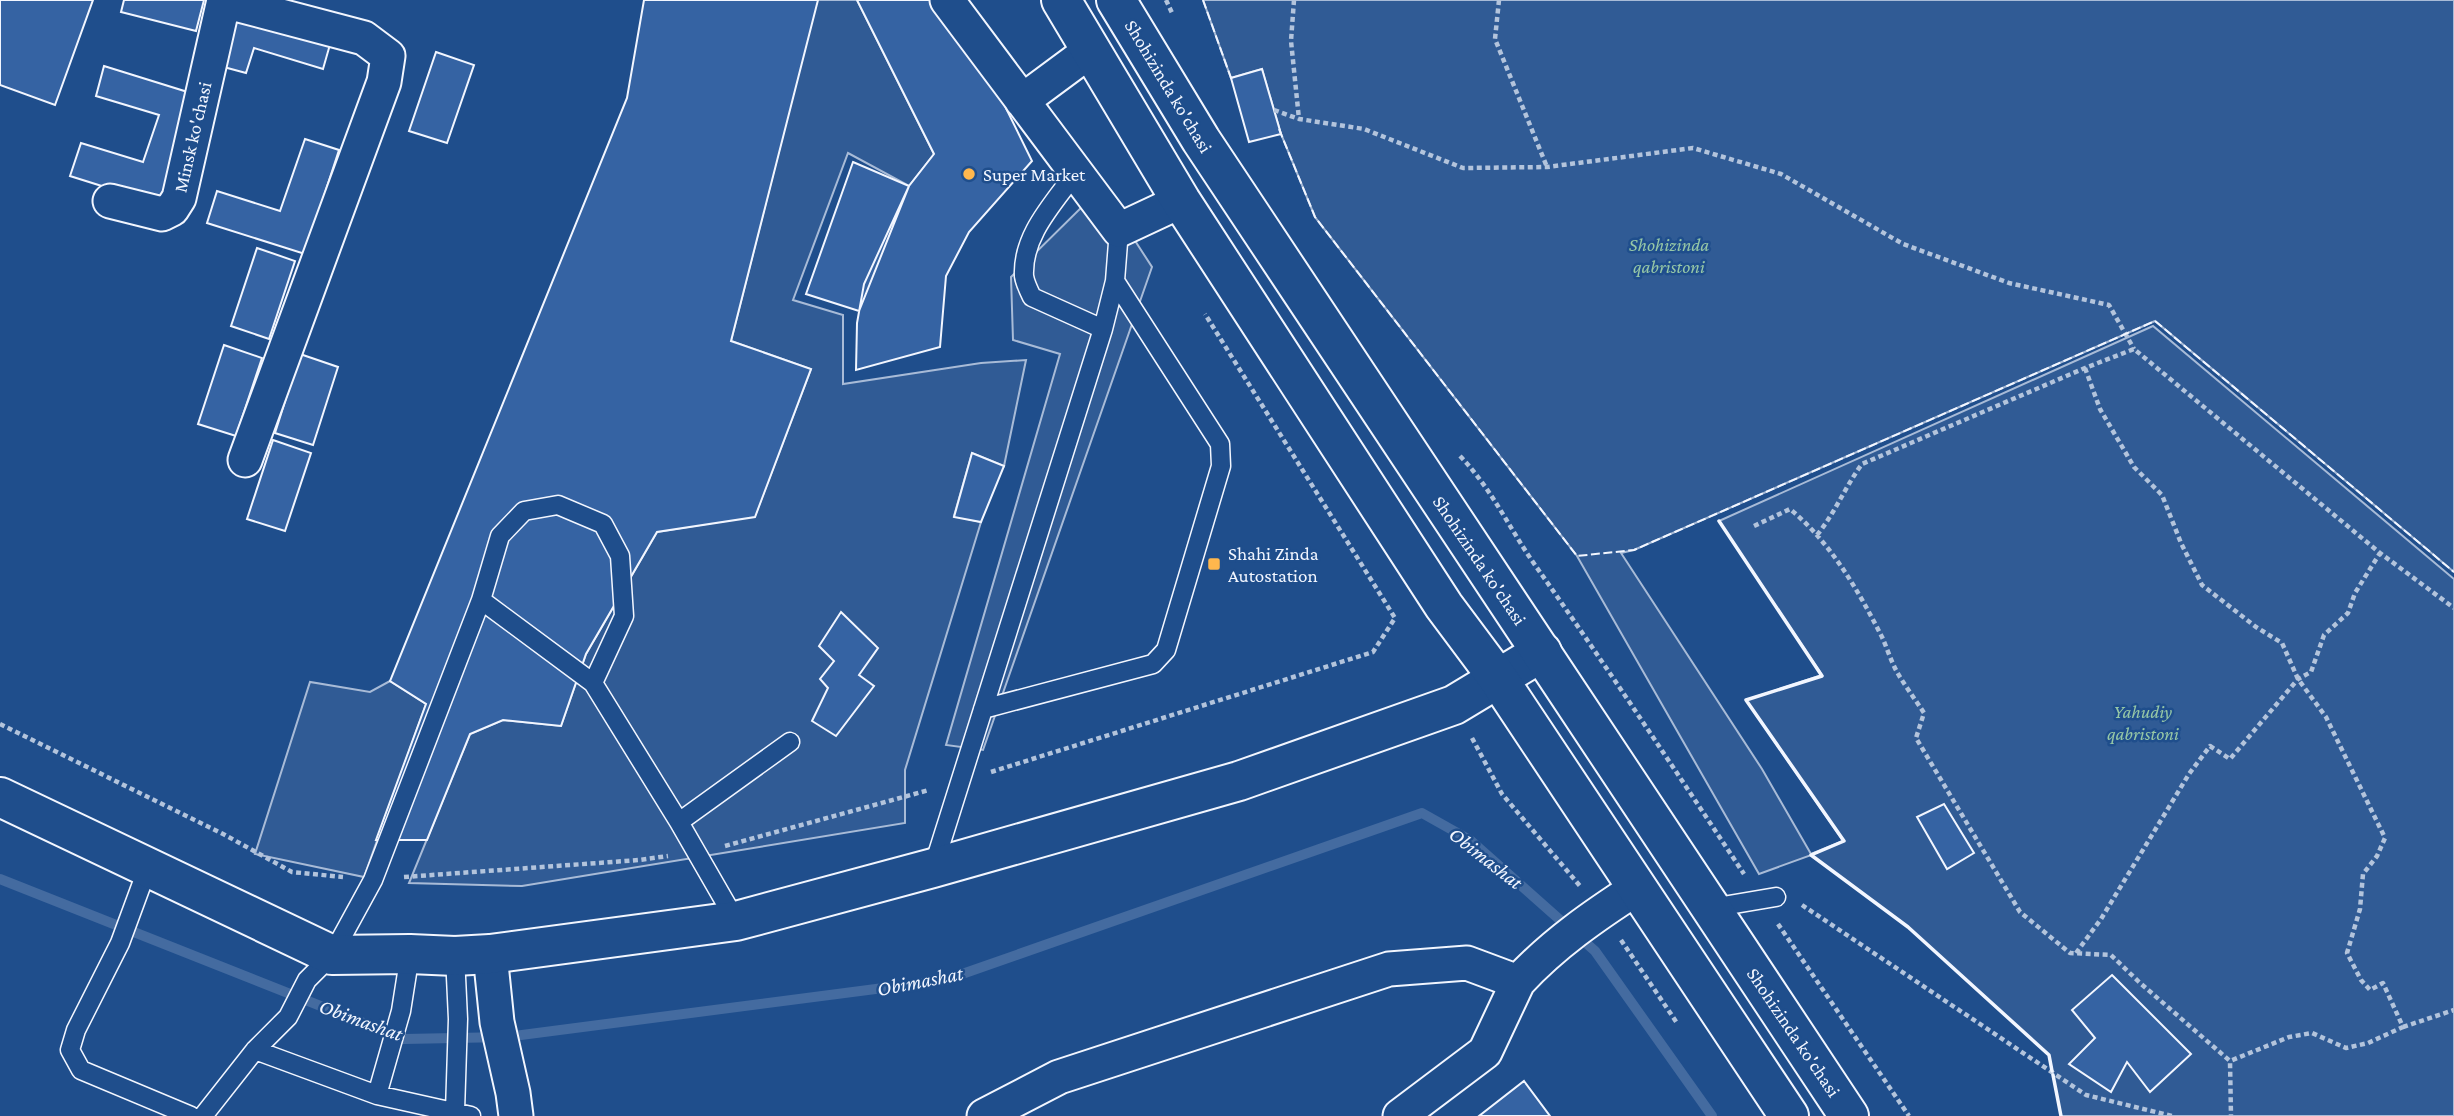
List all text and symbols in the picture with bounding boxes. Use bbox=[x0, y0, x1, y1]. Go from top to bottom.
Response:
street label: Shohizinda ko'chasi bbox=[1121, 16, 1217, 156]
street label: Minsk ko'chasi bbox=[170, 80, 215, 195]
place label: Super Market bbox=[983, 164, 1086, 185]
marker: Super Market bbox=[961, 166, 977, 182]
park label: Shohizinda qabristoni bbox=[1629, 234, 1709, 277]
street label: Shohizinda ko'chasi bbox=[1429, 492, 1531, 629]
place label: Shahi Zinda Autostation bbox=[1228, 543, 1319, 586]
marker: Shahi Zinda Autostation bbox=[1206, 556, 1222, 572]
park label: Yahudiy qabristoni bbox=[2107, 701, 2180, 744]
water label: Obimashat bbox=[1444, 822, 1528, 895]
water label: Obimashat bbox=[875, 961, 966, 1001]
street label: Shohizinda ko'chasi bbox=[1743, 964, 1845, 1101]
water label: Obimashat bbox=[316, 994, 407, 1046]

